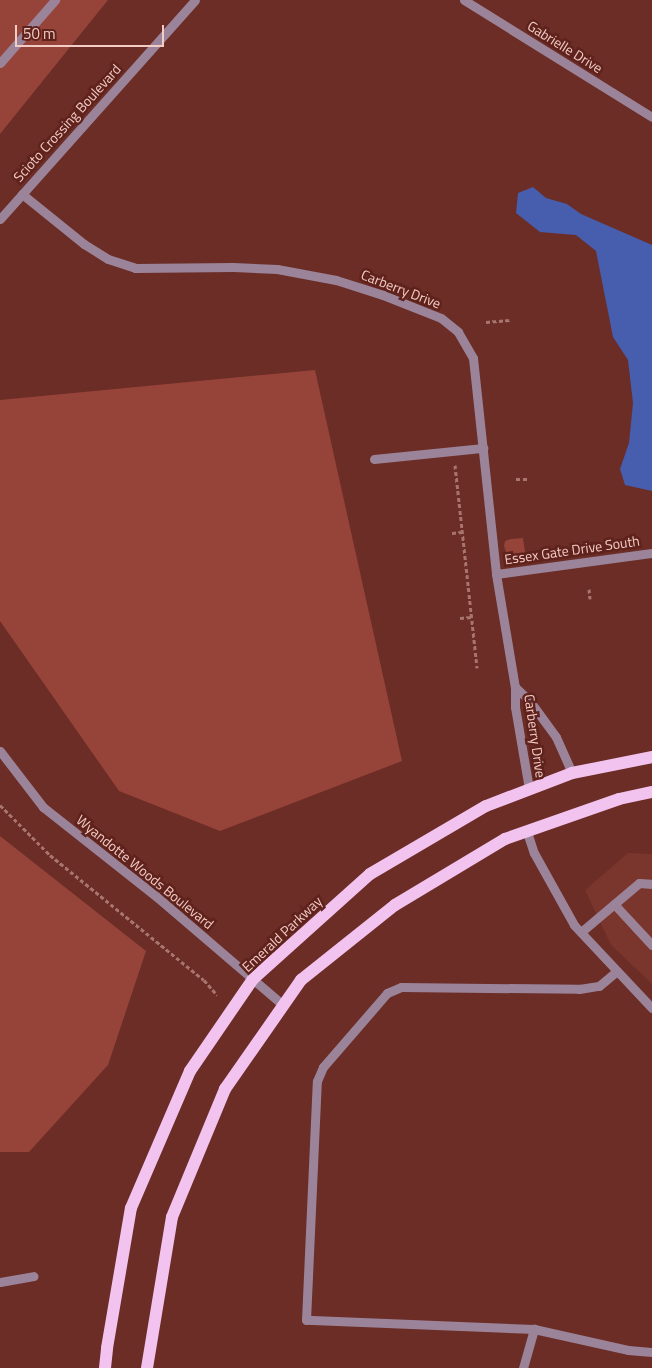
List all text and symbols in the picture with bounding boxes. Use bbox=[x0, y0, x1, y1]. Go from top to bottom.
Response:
scale bar bbox=[18, 15, 166, 47]
street label: Gabrielle Drive bbox=[524, 17, 606, 77]
text: 50 m bbox=[23, 22, 56, 45]
street label: Scioto Crossing Boulevard bbox=[10, 61, 124, 185]
street label: Carberry Drive bbox=[359, 266, 443, 312]
street label: Essex Gate Drive South bbox=[503, 532, 641, 568]
street label: Carberry Drive bbox=[521, 693, 549, 779]
street label: Wyandotte Woods Boulevard bbox=[73, 811, 217, 933]
street label: Emerald Parkway bbox=[239, 893, 325, 975]

